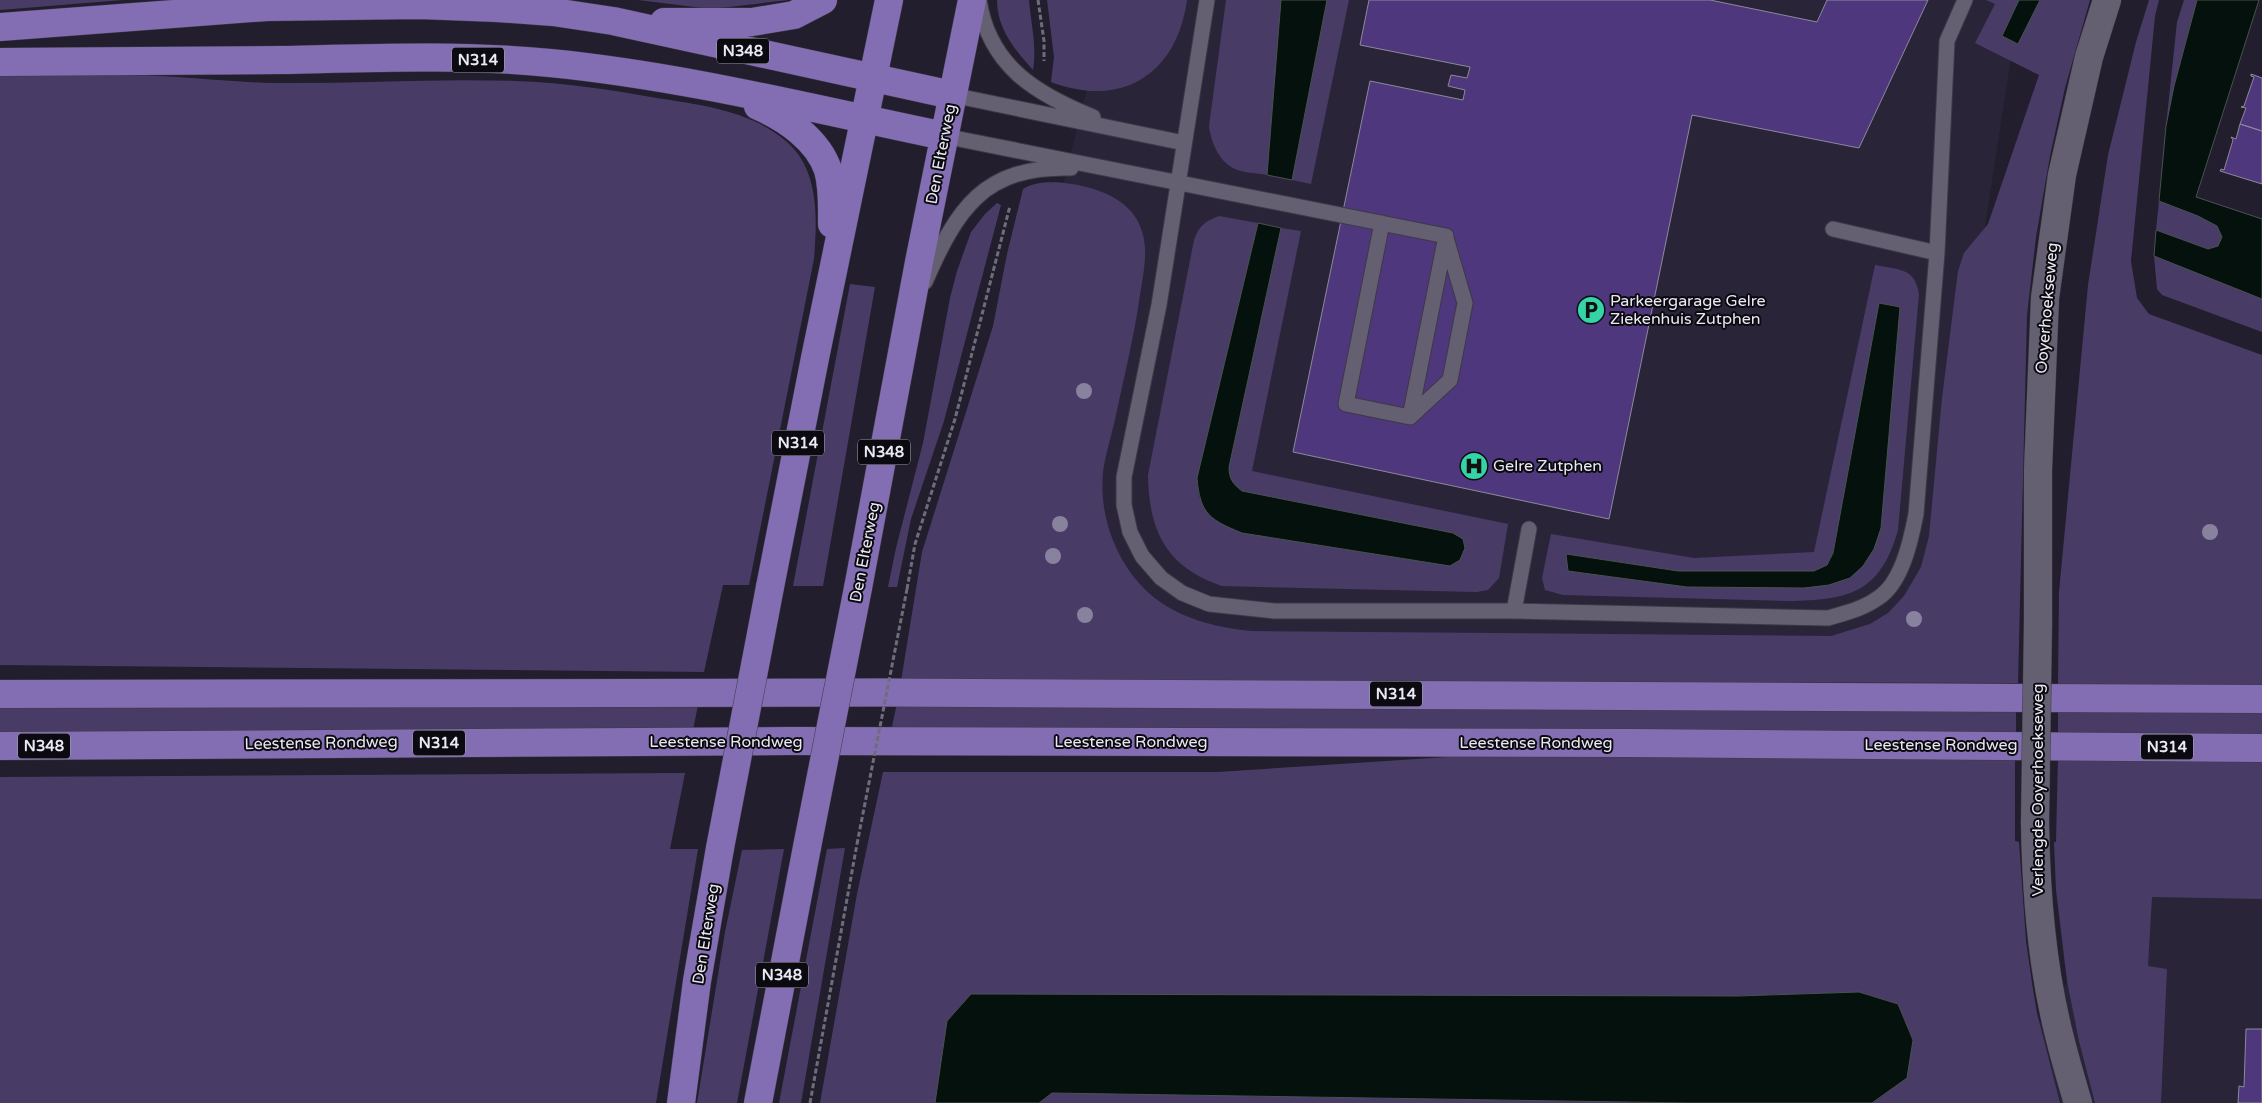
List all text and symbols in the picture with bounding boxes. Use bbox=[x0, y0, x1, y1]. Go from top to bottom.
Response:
road number: N348 bbox=[717, 38, 769, 64]
road number: N314 bbox=[452, 48, 504, 72]
street label: Den Elterweg bbox=[921, 102, 961, 206]
street label: Ooyerhoekseweg bbox=[2031, 242, 2063, 374]
place label: Parkeergarage Gelre Ziekenhuis Zutphen bbox=[1610, 291, 1766, 329]
parking icon: Parkeergarage Gelre Ziekenhuis Zutphen bbox=[1576, 295, 1606, 325]
road number: N314 bbox=[772, 430, 824, 456]
road number: N348 bbox=[858, 440, 910, 464]
hospital icon: Gelre Zutphen bbox=[1459, 451, 1489, 481]
place label: Gelre Zutphen bbox=[1493, 456, 1602, 476]
street label: Den Elterweg bbox=[845, 500, 885, 604]
road number: N314 bbox=[1370, 682, 1422, 706]
street label: Verlengde Ooyerhoekseweg bbox=[2028, 683, 2048, 897]
road number: N314 bbox=[413, 730, 465, 756]
street label: Leestense Rondweg bbox=[244, 732, 398, 754]
street label: Leestense Rondweg bbox=[649, 732, 803, 752]
street label: Leestense Rondweg bbox=[1054, 732, 1208, 752]
street label: Leestense Rondweg bbox=[1459, 733, 1613, 753]
road number: N348 bbox=[18, 734, 70, 758]
road number: N314 bbox=[2141, 734, 2193, 760]
street label: Leestense Rondweg bbox=[1864, 735, 2018, 755]
street label: Den Elterweg bbox=[688, 882, 724, 986]
road number: N348 bbox=[756, 962, 808, 988]

